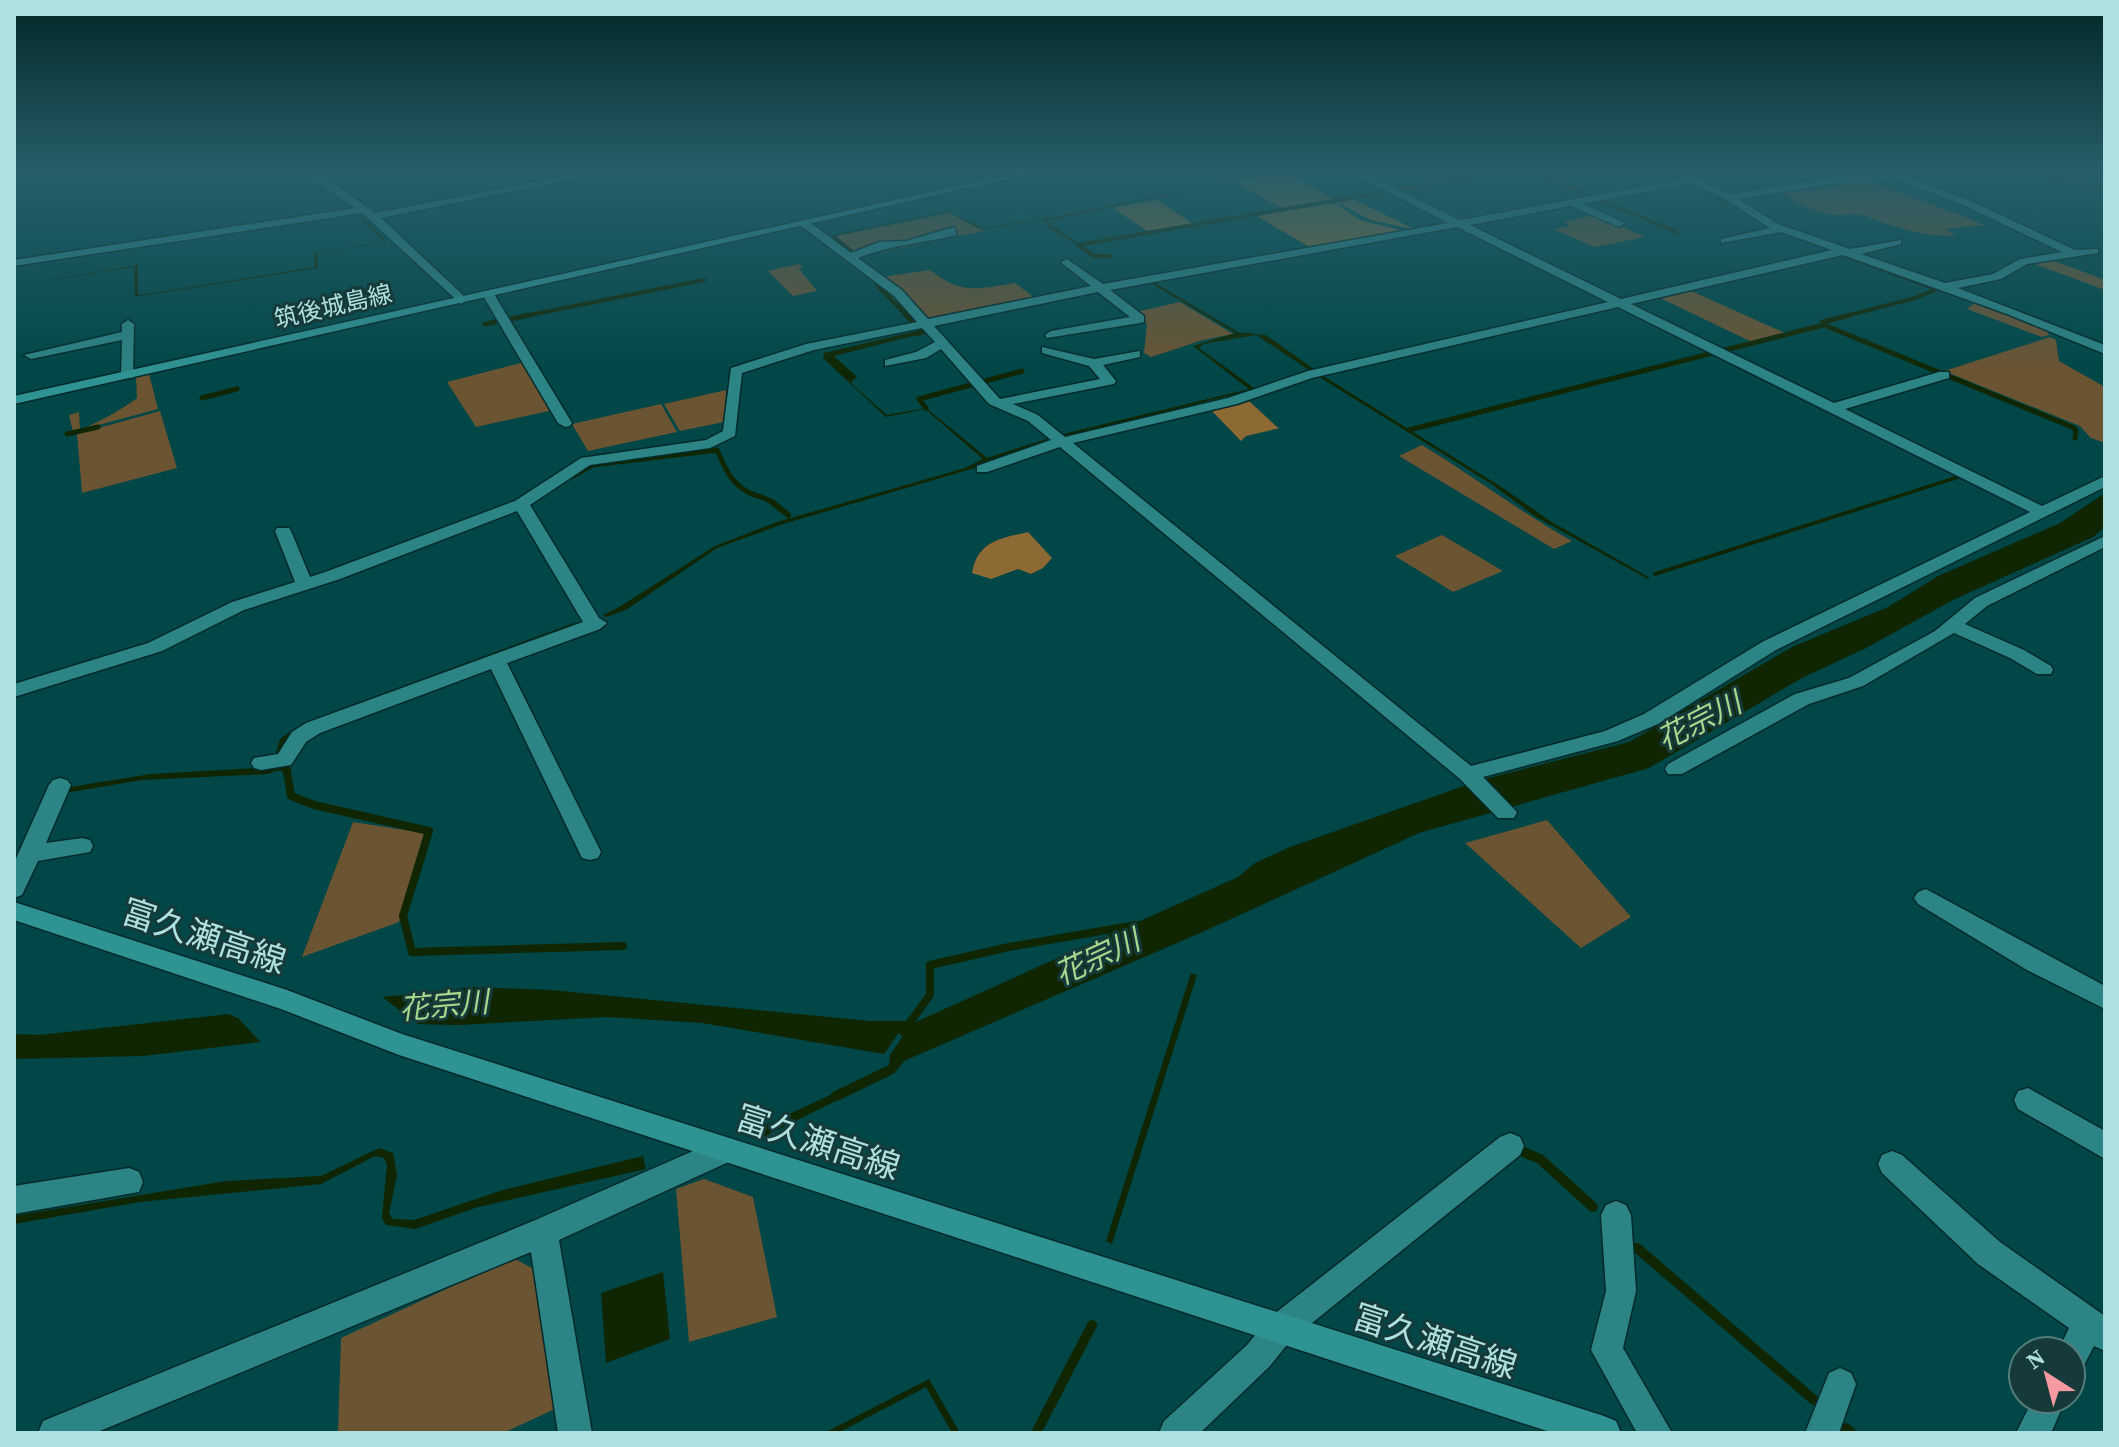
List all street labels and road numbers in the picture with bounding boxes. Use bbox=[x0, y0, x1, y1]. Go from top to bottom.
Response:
street label: 筑後城島線 bbox=[271, 276, 395, 336]
street label: 富久瀬高線 bbox=[116, 888, 292, 984]
street label: 富久瀬高線 bbox=[730, 1094, 906, 1190]
street label: 富久瀬高線 bbox=[1347, 1293, 1523, 1389]

